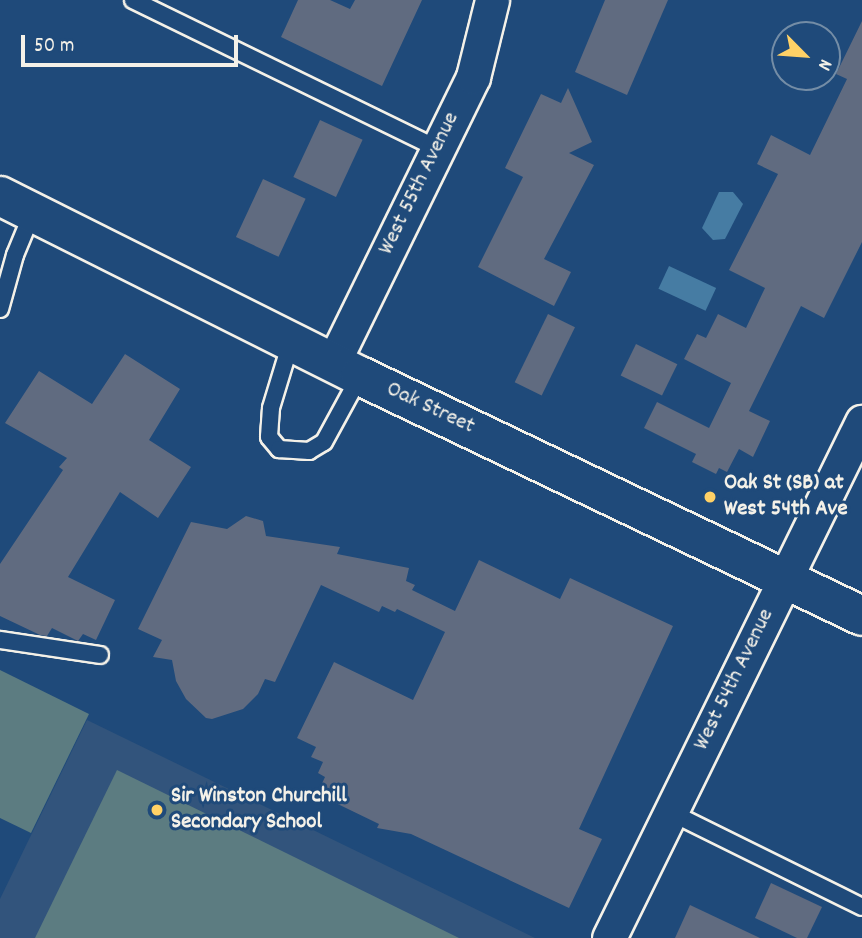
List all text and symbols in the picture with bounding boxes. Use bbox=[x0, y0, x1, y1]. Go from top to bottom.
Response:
scale bar bbox=[24, 21, 242, 65]
north arrow bbox=[771, 21, 841, 91]
text: 50 m bbox=[34, 32, 74, 62]
text: N bbox=[809, 54, 838, 74]
street label: West 55th Avenue bbox=[374, 108, 466, 260]
street label: Oak Street bbox=[381, 377, 479, 441]
place label: Oak St (SB) at West 54th Ave bbox=[724, 470, 848, 524]
marker: Oak St (SB) at West 54th Ave bbox=[702, 489, 718, 505]
street label: West 54th Avenue bbox=[689, 605, 781, 755]
place label: Sir Winston Churchill Secondary School bbox=[171, 783, 347, 837]
marker: Sir Winston Churchill Secondary School bbox=[149, 802, 165, 818]

